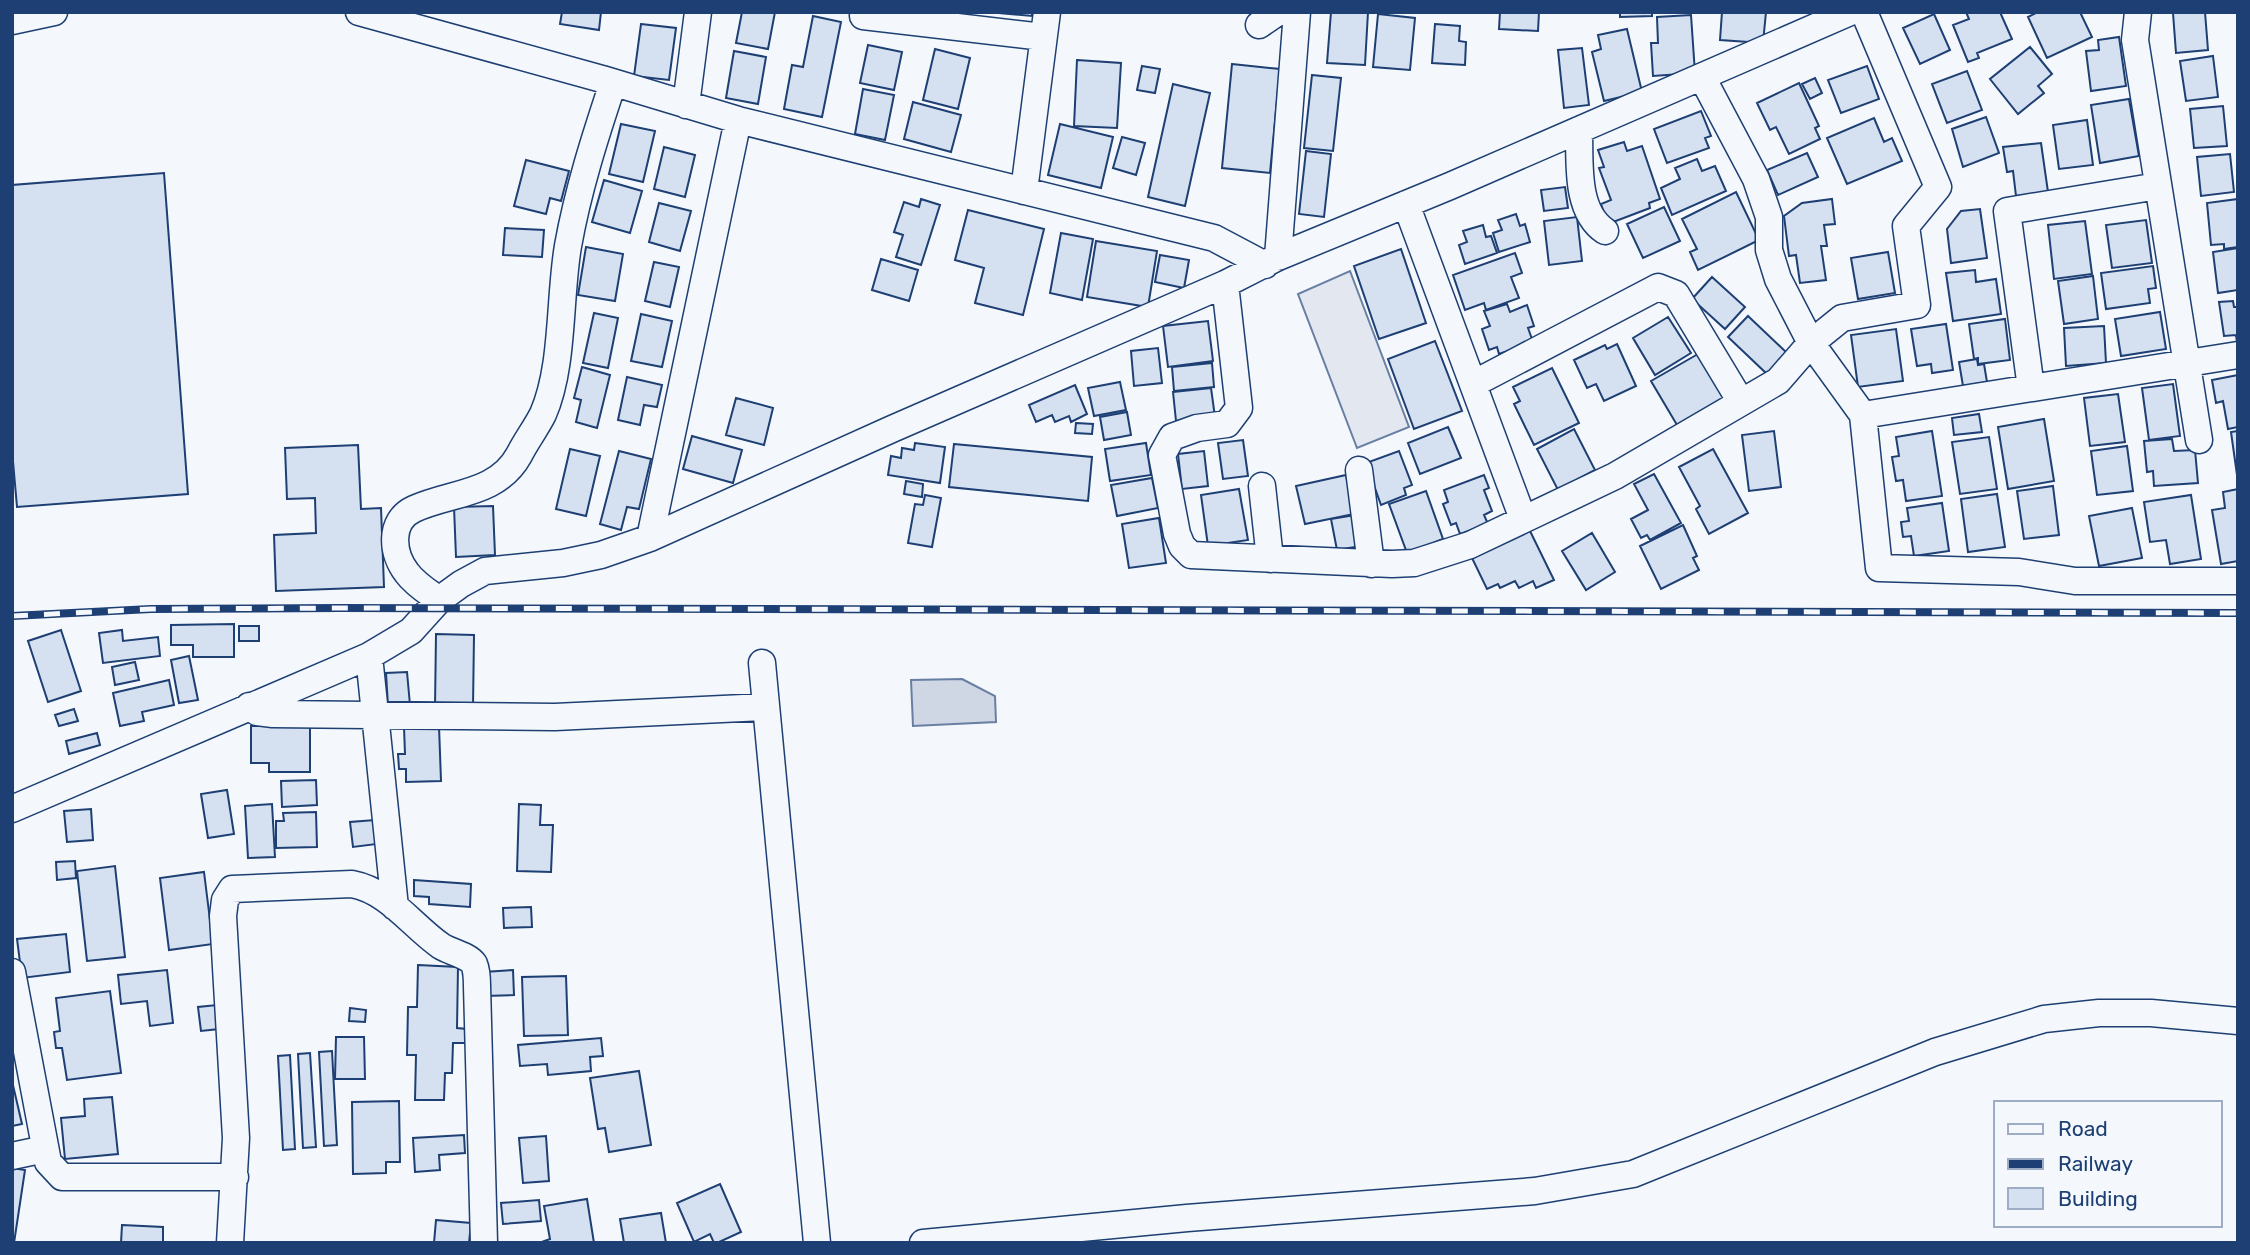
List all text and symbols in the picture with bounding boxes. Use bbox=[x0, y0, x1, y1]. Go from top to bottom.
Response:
legend bbox=[1994, 1101, 2222, 1227]
text: Road bbox=[2058, 1116, 2108, 1141]
text: Railway bbox=[2058, 1151, 2133, 1176]
text: Building bbox=[2058, 1186, 2138, 1211]

